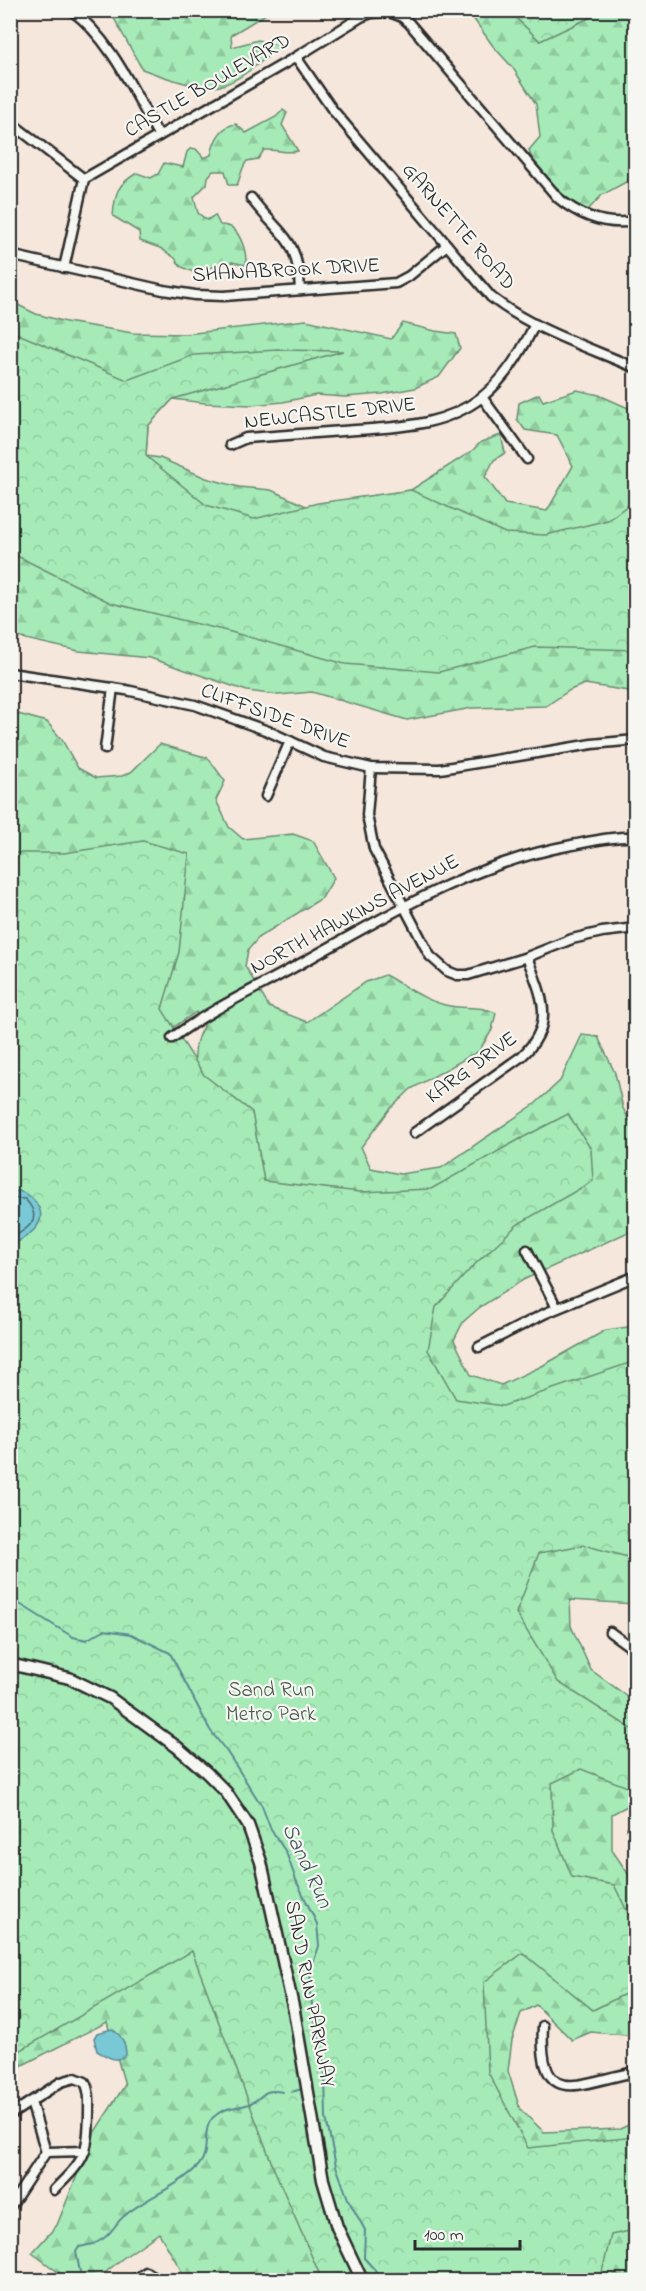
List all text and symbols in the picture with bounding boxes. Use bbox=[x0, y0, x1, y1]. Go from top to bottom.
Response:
street label: CASTLE BOULEVARD bbox=[119, 26, 297, 146]
street label: GARNETTE ROAD bbox=[394, 157, 522, 297]
street label: SHANABROOK DRIVE bbox=[191, 251, 381, 291]
street label: NEWCASTLE DRIVE bbox=[243, 390, 417, 438]
street label: CLIFFSIDE DRIVE bbox=[196, 676, 354, 758]
street label: NORTH HAWKINS AVENUE bbox=[245, 847, 465, 983]
street label: KARG DRIVE bbox=[420, 1025, 524, 1111]
park label: Sand Run Metro Park bbox=[226, 1676, 317, 1730]
water label: Sand Run bbox=[272, 1818, 340, 1915]
street label: SAND RUN PARKWAY bbox=[276, 1898, 342, 2090]
scale bar bbox=[415, 2213, 520, 2251]
text: 100 m bbox=[424, 2223, 464, 2249]

